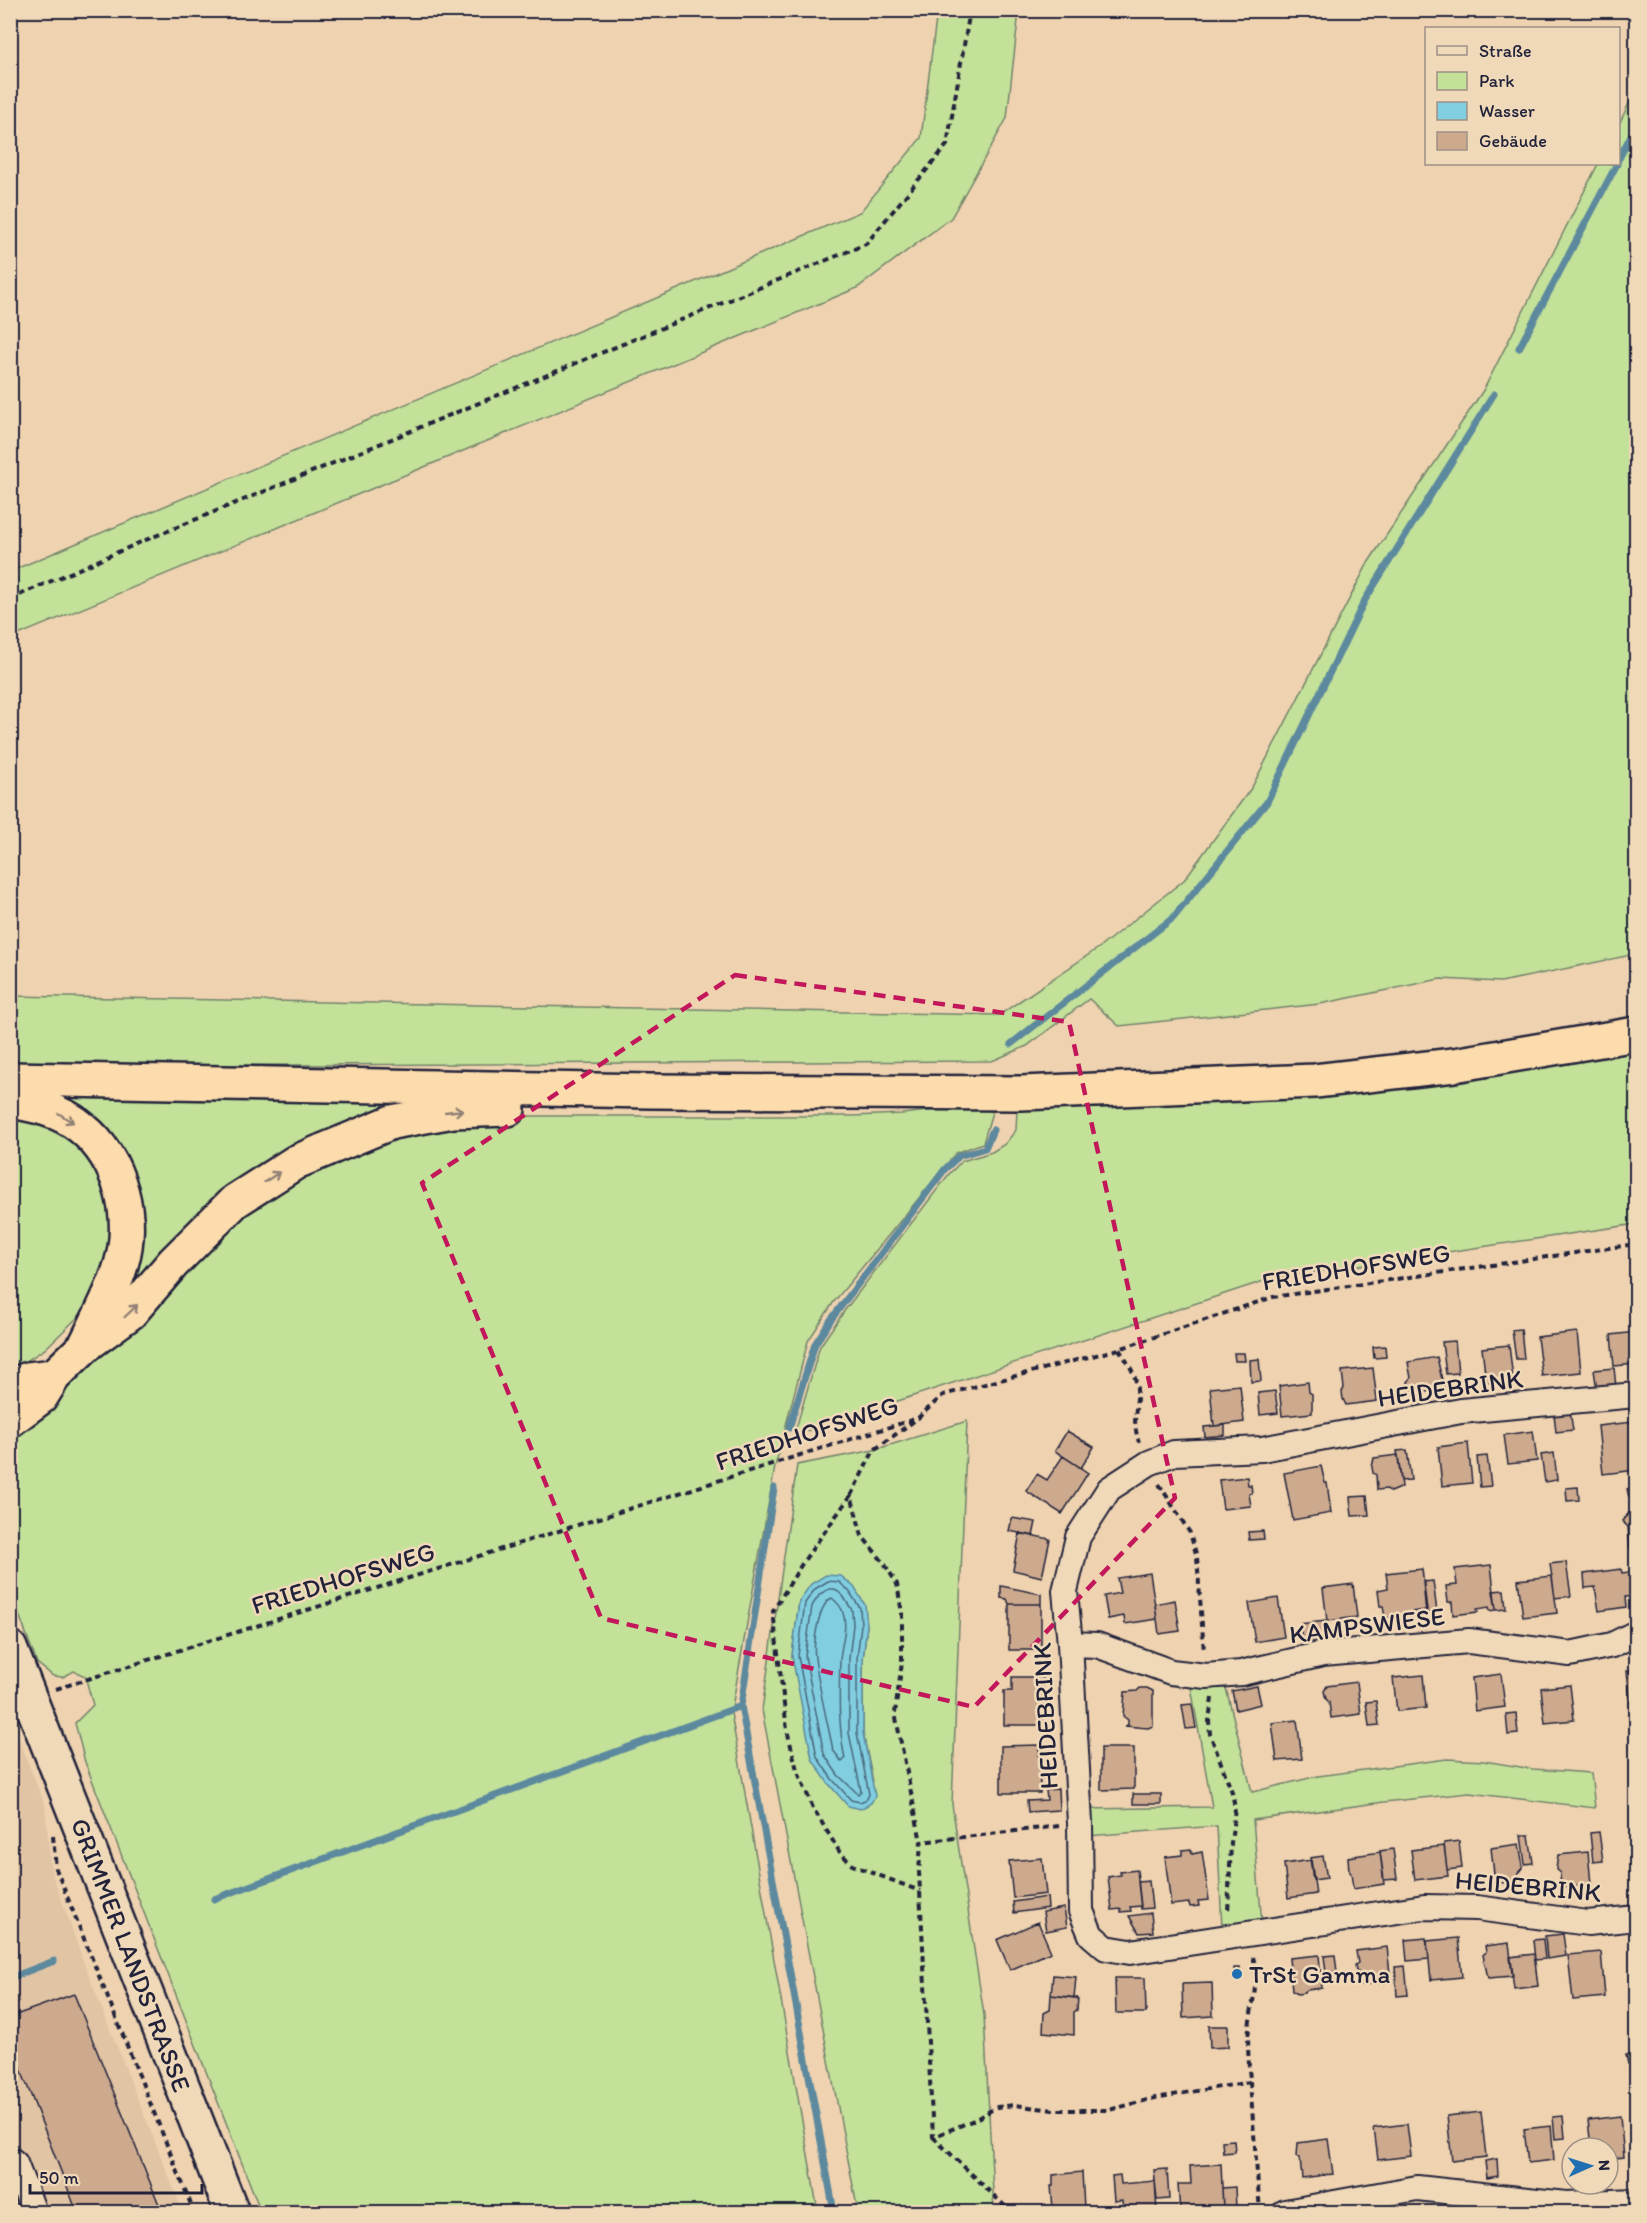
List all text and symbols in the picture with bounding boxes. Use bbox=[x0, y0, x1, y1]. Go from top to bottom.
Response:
legend bbox=[1425, 27, 1620, 165]
text: Straße bbox=[1479, 40, 1532, 62]
text: Park bbox=[1479, 70, 1514, 92]
text: Wasser bbox=[1479, 100, 1536, 122]
text: Gebäude bbox=[1479, 130, 1547, 152]
one-way arrow bbox=[443, 1105, 463, 1116]
one-way arrow bbox=[57, 1112, 74, 1124]
one-way arrow bbox=[263, 1171, 280, 1183]
street label: FRIEDHOFSWEG bbox=[1260, 1236, 1452, 1298]
one-way arrow bbox=[124, 1303, 139, 1318]
street label: HEIDEBRINK bbox=[1375, 1362, 1525, 1414]
street label: FRIEDHOFSWEG bbox=[712, 1388, 902, 1478]
street label: FRIEDHOFSWEG bbox=[247, 1535, 439, 1621]
street label: KAMPSWIESE bbox=[1287, 1600, 1447, 1650]
street label: HEIDEBRINK bbox=[1025, 1642, 1065, 1790]
street label: GRIMMER LANDSTRASSE bbox=[64, 1814, 198, 2096]
street label: HEIDEBRINK bbox=[1454, 1864, 1603, 1908]
place label: TrSt Gamma bbox=[1249, 1958, 1390, 1990]
marker: TrSt Gamma bbox=[1230, 1967, 1244, 1981]
north arrow bbox=[1560, 2136, 1620, 2196]
scale bar bbox=[30, 2157, 202, 2195]
text: N bbox=[1595, 2159, 1614, 2171]
text: 50 m bbox=[39, 2167, 79, 2189]

